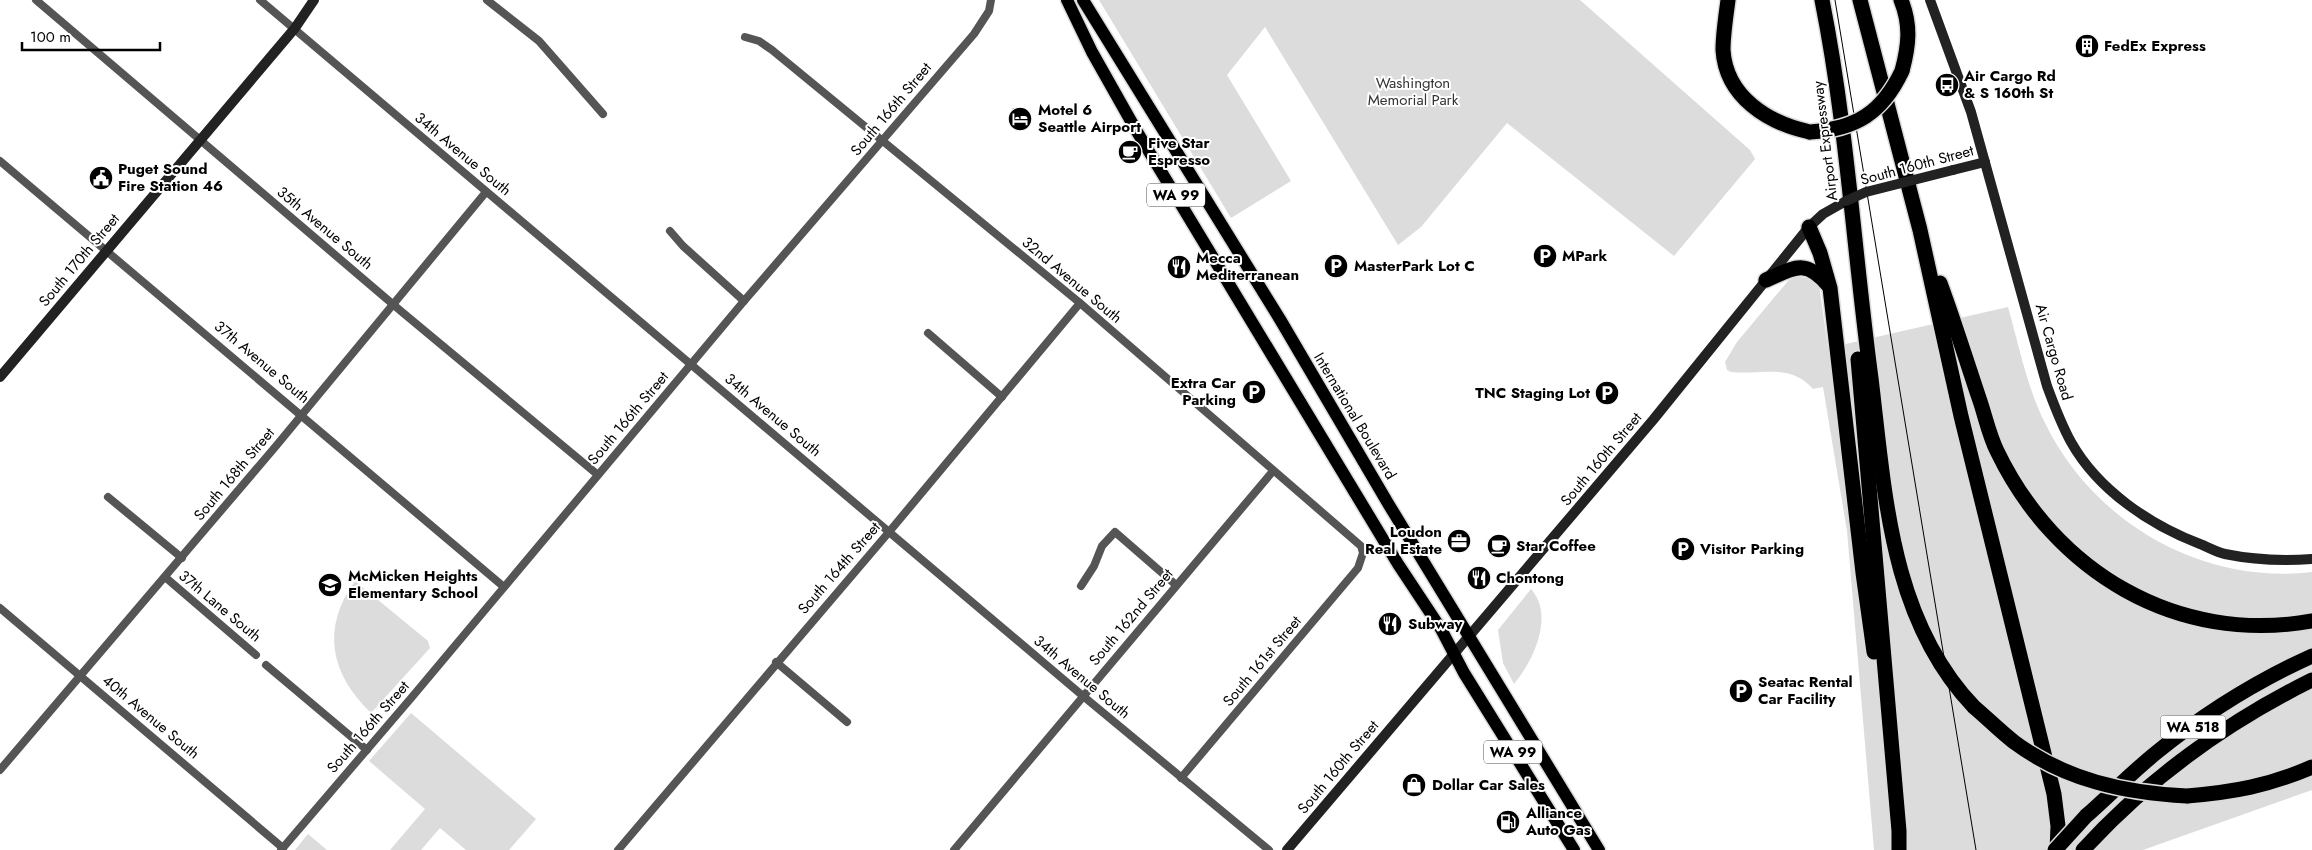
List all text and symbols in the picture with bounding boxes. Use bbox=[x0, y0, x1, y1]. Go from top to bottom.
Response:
scale bar bbox=[22, 20, 160, 52]
text: 100 m bbox=[30, 26, 71, 48]
building icon: FedEx Express bbox=[2074, 33, 2100, 59]
place label: FedEx Express bbox=[2104, 35, 2206, 57]
street label: South 166th Street bbox=[845, 57, 937, 161]
place label: Air Cargo Rd & S 160th St bbox=[1963, 65, 2056, 104]
park label: Washington Memorial Park bbox=[1368, 72, 1459, 111]
bus stop icon: Air Cargo Rd & S 160th St bbox=[1934, 72, 1960, 98]
street label: Airport Expressway bbox=[1807, 79, 1843, 202]
place label: Motel 6 Seattle Airport bbox=[1038, 99, 1141, 138]
hotel icon: Motel 6 Seattle Airport bbox=[1007, 106, 1033, 132]
street label: 34th Avenue South bbox=[410, 107, 516, 201]
place label: Five Star Espresso bbox=[1148, 132, 1210, 171]
cafe icon: Five Star Espresso bbox=[1117, 139, 1143, 165]
street label: South 160th Street bbox=[1858, 139, 1976, 191]
place label: Puget Sound Fire Station 46 bbox=[118, 158, 223, 197]
public building icon: Puget Sound Fire Station 46 bbox=[88, 165, 114, 191]
street label: 35th Avenue South bbox=[272, 181, 378, 275]
road number: WA 99 bbox=[1147, 184, 1205, 206]
street label: South 170th Street bbox=[33, 208, 125, 311]
street label: 32nd Avenue South bbox=[1017, 232, 1127, 328]
parking icon: MPark bbox=[1532, 243, 1558, 269]
place label: MPark bbox=[1562, 245, 1608, 267]
place label: Mecca Mediterranean bbox=[1196, 247, 1299, 286]
parking icon: MasterPark Lot C bbox=[1323, 253, 1349, 279]
restaurant icon: Mecca Mediterranean bbox=[1166, 254, 1192, 280]
place label: MasterPark Lot C bbox=[1354, 255, 1475, 277]
street label: Air Cargo Road bbox=[2030, 301, 2078, 403]
street label: 37th Avenue South bbox=[209, 315, 315, 409]
street label: International Boulevard bbox=[1308, 348, 1402, 484]
street label: South 166th Street bbox=[582, 366, 674, 470]
street label: 34th Avenue South bbox=[720, 368, 826, 462]
place label: Extra Car Parking bbox=[1171, 372, 1237, 411]
parking icon: Extra Car Parking bbox=[1241, 379, 1267, 405]
parking icon: TNC Staging Lot bbox=[1594, 380, 1620, 406]
place label: TNC Staging Lot bbox=[1475, 382, 1590, 404]
street label: South 160th Street bbox=[1555, 407, 1647, 511]
street label: South 168th Street bbox=[188, 422, 280, 525]
street label: South 164th Street bbox=[793, 517, 886, 619]
place label: Loudon Real Estate bbox=[1365, 521, 1442, 560]
office icon: Loudon Real Estate bbox=[1446, 528, 1472, 554]
cafe icon: Star Coffee bbox=[1486, 533, 1512, 559]
place label: Star Coffee bbox=[1516, 535, 1596, 557]
parking icon: Visitor Parking bbox=[1670, 536, 1696, 562]
place label: Visitor Parking bbox=[1699, 538, 1804, 560]
street label: South 162nd Street bbox=[1084, 563, 1179, 670]
street label: 37th Lane South bbox=[174, 565, 266, 647]
place label: McMicken Heights Elementary School bbox=[348, 565, 478, 604]
restaurant icon: Chontong bbox=[1466, 565, 1492, 591]
place label: Chontong bbox=[1496, 567, 1564, 589]
school or university icon: McMicken Heights Elementary School bbox=[317, 572, 343, 598]
street label: South 161st Street bbox=[1217, 611, 1307, 711]
restaurant icon: Subway bbox=[1377, 611, 1403, 637]
place label: Subway bbox=[1408, 613, 1462, 635]
street label: 34th Avenue South bbox=[1029, 630, 1135, 724]
street label: 40th Avenue South bbox=[98, 670, 204, 764]
place label: Seatac Rental Car Facility bbox=[1758, 671, 1853, 710]
street label: South 166th Street bbox=[322, 676, 415, 778]
parking icon: Seatac Rental Car Facility bbox=[1728, 678, 1754, 704]
street label: South 160th Street bbox=[1292, 715, 1384, 819]
road number: WA 518 bbox=[2160, 716, 2226, 739]
road number: WA 99 bbox=[1484, 740, 1542, 764]
shop icon: Dollar Car Sales bbox=[1401, 772, 1427, 798]
place label: Dollar Car Sales bbox=[1432, 774, 1545, 796]
place label: Alliance Auto Gas bbox=[1525, 802, 1591, 841]
fuel station icon: Alliance Auto Gas bbox=[1495, 809, 1521, 835]

